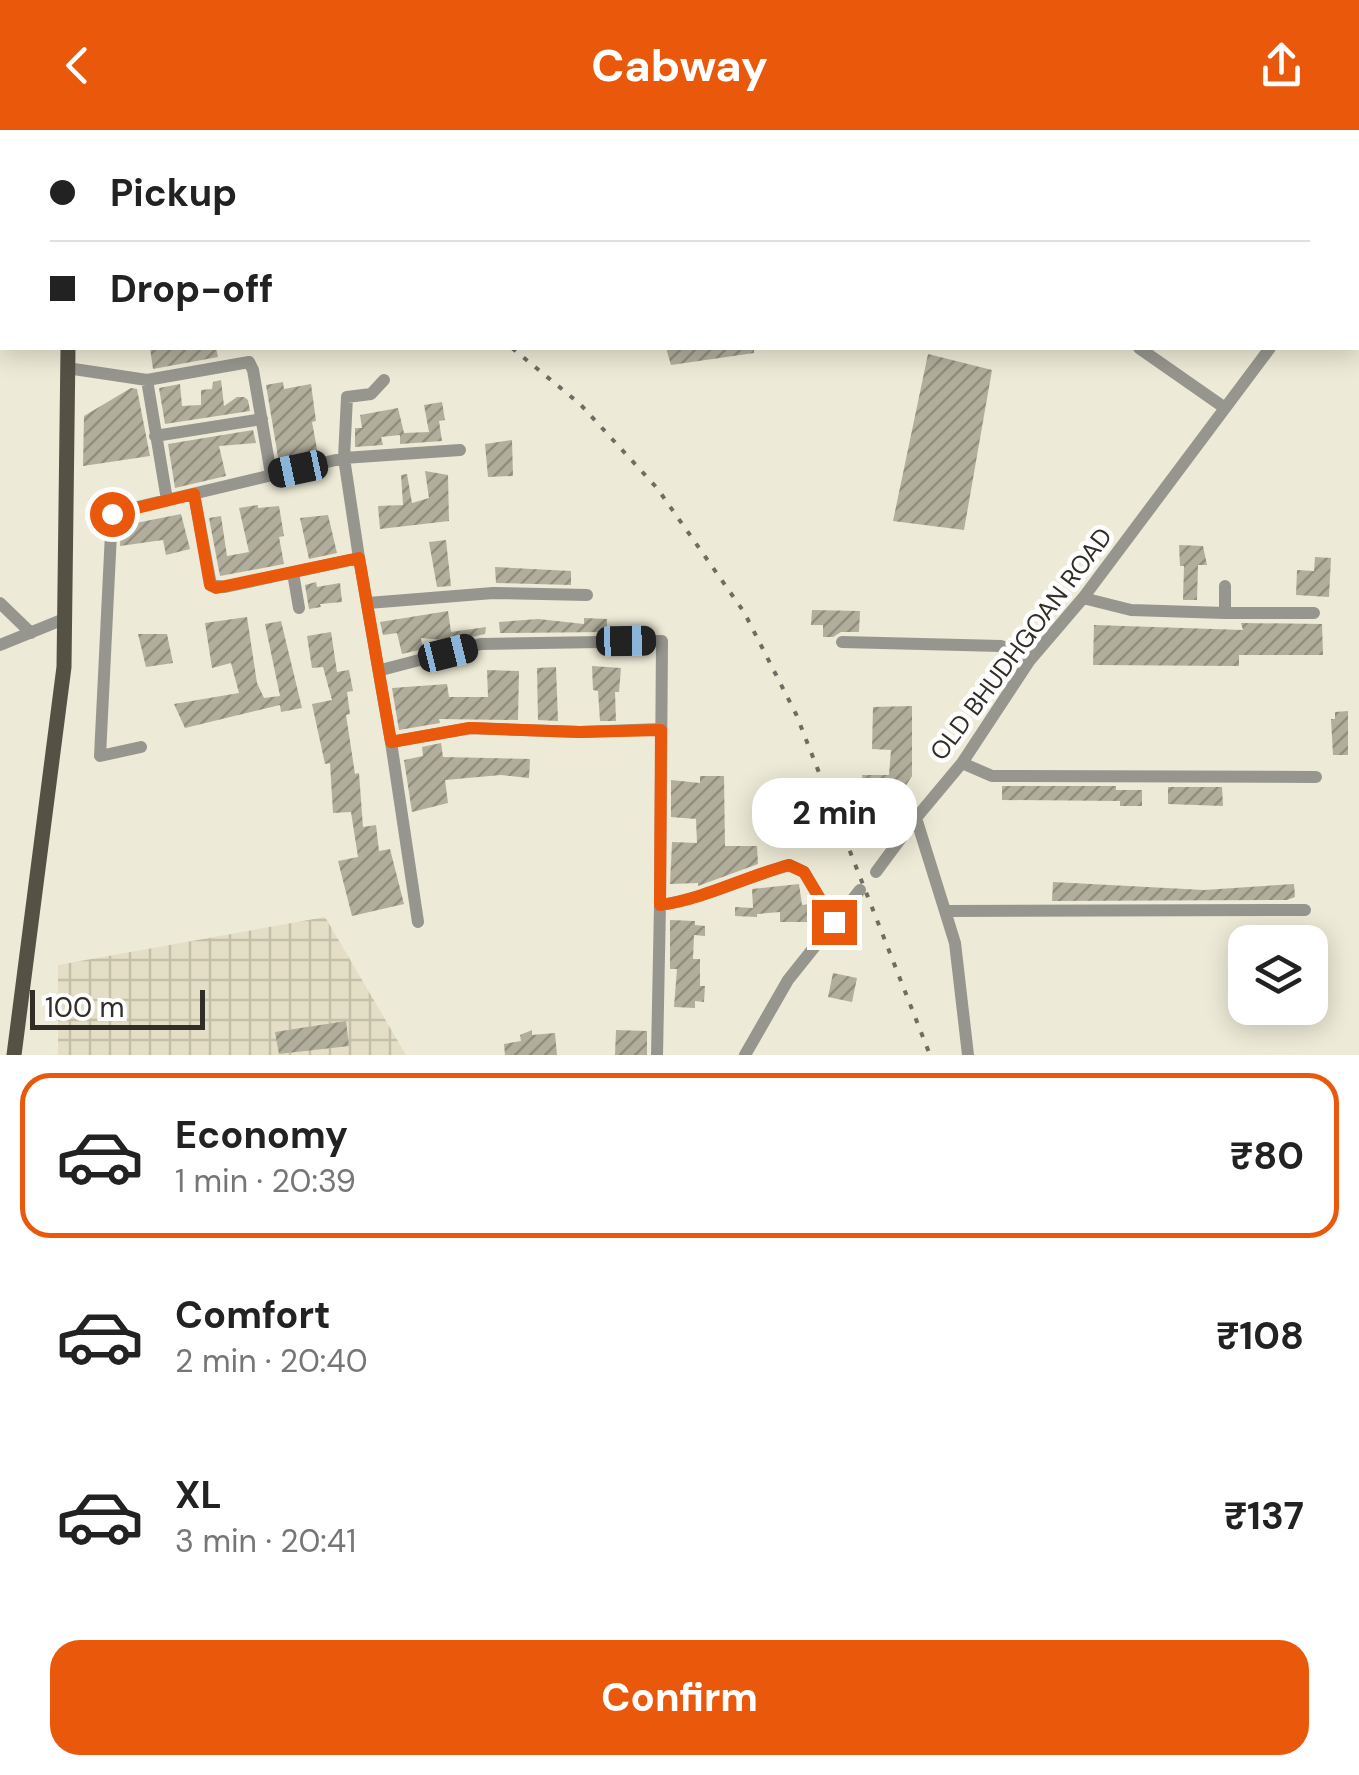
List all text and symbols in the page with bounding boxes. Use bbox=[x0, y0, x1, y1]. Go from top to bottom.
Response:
text: Cabway bbox=[591, 36, 768, 95]
icon: back bbox=[50, 38, 105, 93]
icon: share bbox=[1254, 38, 1309, 93]
text: Pickup bbox=[110, 168, 237, 218]
text: Drop-off bbox=[110, 264, 273, 314]
car bbox=[266, 448, 330, 490]
route start bbox=[90, 492, 135, 537]
street label: OLD BHUDHGOAN ROAD bbox=[923, 521, 1119, 767]
car bbox=[596, 625, 656, 657]
car bbox=[415, 631, 481, 675]
callout: 2 min bbox=[752, 777, 916, 847]
text: 2 min bbox=[792, 792, 877, 834]
route end bbox=[812, 900, 857, 945]
map controls bbox=[1228, 925, 1328, 1025]
button: layers bbox=[1228, 925, 1328, 1025]
scale bar bbox=[30, 985, 205, 1030]
text: 100 m bbox=[45, 989, 124, 1026]
text: Economy bbox=[175, 1110, 348, 1160]
icon: car bbox=[55, 1111, 145, 1201]
text: ₹80 bbox=[1230, 1131, 1304, 1181]
text: 1 min · 20:39 bbox=[175, 1160, 356, 1202]
text: Comfort bbox=[175, 1290, 331, 1340]
icon: car bbox=[55, 1291, 145, 1381]
text: ₹108 bbox=[1216, 1311, 1304, 1361]
text: 2 min · 20:40 bbox=[175, 1340, 368, 1382]
text: XL bbox=[175, 1470, 222, 1520]
icon: car bbox=[55, 1471, 145, 1561]
text: ₹137 bbox=[1224, 1491, 1304, 1541]
text: 3 min · 20:41 bbox=[175, 1520, 356, 1562]
button: Confirm bbox=[50, 1640, 1309, 1755]

